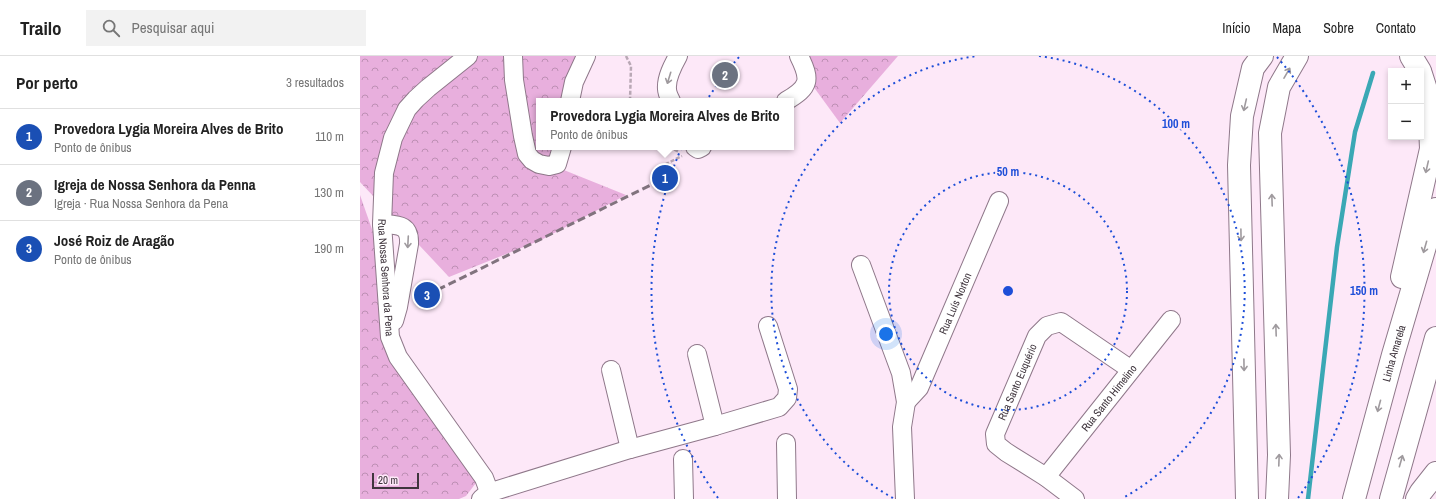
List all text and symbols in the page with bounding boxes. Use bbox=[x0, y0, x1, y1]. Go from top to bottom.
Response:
search box bbox=[86, 10, 366, 46]
text: Trailo bbox=[20, 15, 62, 41]
icon: search bbox=[100, 17, 122, 39]
text: Pesquisar aqui bbox=[132, 17, 214, 38]
text: Início bbox=[1222, 19, 1250, 37]
text: Mapa bbox=[1272, 19, 1301, 37]
text: Sobre bbox=[1323, 19, 1354, 37]
text: Contato bbox=[1376, 19, 1416, 37]
pin: 2 bbox=[712, 60, 738, 90]
one-way arrow bbox=[1284, 67, 1292, 79]
map controls bbox=[1388, 68, 1424, 140]
button: + bbox=[1388, 68, 1424, 104]
text: Por perto bbox=[16, 71, 78, 94]
one-way arrow bbox=[665, 71, 672, 84]
text: 3 resultados bbox=[286, 74, 344, 91]
popup bbox=[536, 98, 794, 150]
one-way arrow bbox=[1240, 98, 1248, 111]
button: − bbox=[1388, 104, 1424, 140]
text: Provedora Lygia Moreira Alves de Brito bbox=[550, 105, 780, 126]
text: 100 m bbox=[1162, 116, 1190, 132]
text: Provedora Lygia Moreira Alves de Brito bbox=[54, 118, 283, 139]
text: Ponto de ônibus bbox=[550, 126, 628, 143]
text: 1 bbox=[26, 128, 32, 145]
text: 110 m bbox=[315, 128, 344, 145]
text: Ponto de ônibus bbox=[54, 139, 132, 156]
one-way arrow bbox=[1422, 160, 1430, 173]
pin: 1 bbox=[652, 163, 678, 193]
text: 50 m bbox=[997, 164, 1019, 180]
text: Igreja de Nossa Senhora da Penna bbox=[54, 174, 256, 195]
text: 2 bbox=[26, 184, 32, 201]
text: 130 m bbox=[314, 184, 344, 201]
one-way arrow bbox=[1268, 194, 1276, 207]
text: Igreja · Rua Nossa Senhora da Pena bbox=[54, 195, 228, 212]
street label: Rua Nossa Senhora da Pena bbox=[375, 219, 397, 337]
one-way arrow bbox=[1237, 228, 1245, 241]
text: José Roiz de Aragão bbox=[54, 230, 175, 251]
one-way arrow bbox=[404, 236, 412, 249]
text: 3 bbox=[26, 240, 32, 257]
text: 190 m bbox=[314, 240, 344, 257]
one-way arrow bbox=[1421, 240, 1428, 253]
text: Ponto de ônibus bbox=[54, 251, 132, 268]
street label: Rua Luís Norton bbox=[936, 270, 975, 337]
pin: 3 bbox=[414, 280, 440, 310]
text: 150 m bbox=[1350, 283, 1378, 299]
centre of rings bbox=[1001, 284, 1015, 298]
street label: Linha Amarela bbox=[1379, 323, 1408, 383]
your location bbox=[876, 324, 896, 344]
one-way arrow bbox=[1272, 324, 1280, 337]
street label: Rua Santo Euquério bbox=[995, 342, 1040, 422]
one-way arrow bbox=[1240, 358, 1248, 371]
street label: Rua Santo Himelino bbox=[1078, 362, 1140, 434]
one-way arrow bbox=[1375, 400, 1382, 413]
one-way arrow bbox=[1275, 454, 1283, 467]
one-way arrow bbox=[1398, 455, 1405, 468]
scale bar bbox=[372, 471, 419, 490]
text: 20 m bbox=[378, 473, 398, 487]

